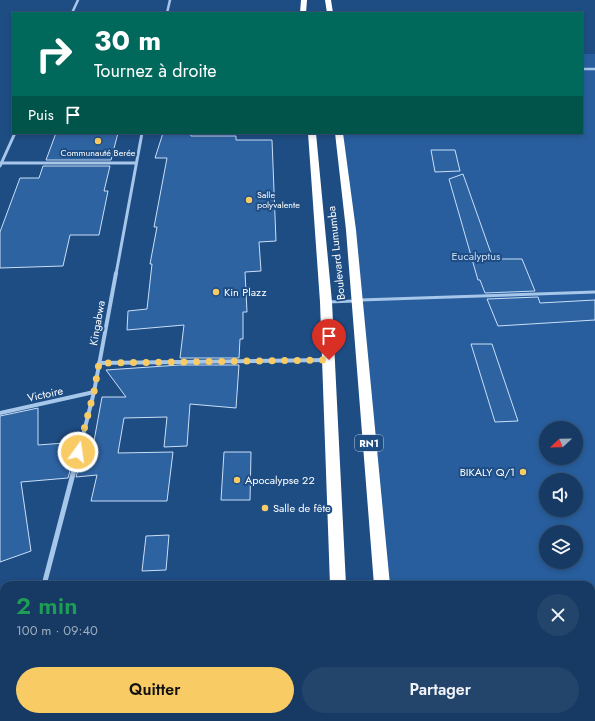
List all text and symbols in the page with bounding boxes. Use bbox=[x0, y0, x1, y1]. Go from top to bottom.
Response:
text: 30 m bbox=[94, 20, 161, 61]
icon: right bbox=[28, 28, 80, 80]
text: Tournez à droite bbox=[94, 58, 217, 84]
text: Puis bbox=[28, 104, 54, 126]
icon: arrive bbox=[62, 104, 84, 126]
marker: Communauté Berée bbox=[93, 136, 103, 146]
place label: Communauté Berée bbox=[61, 146, 136, 159]
place label: Salle polyvalente bbox=[257, 188, 300, 211]
marker: Salle polyvalente bbox=[244, 195, 254, 205]
street label: Boulevard Lumumba bbox=[323, 205, 349, 301]
park label: Eucalyptus bbox=[452, 248, 501, 264]
place label: Kin Plazz bbox=[224, 284, 266, 300]
marker: Kin Plazz bbox=[211, 287, 221, 297]
street label: Kingabwa bbox=[85, 299, 109, 347]
pin bbox=[312, 319, 346, 360]
icon: arrive bbox=[318, 325, 340, 347]
street label: Victoire bbox=[26, 382, 65, 406]
north arrow bbox=[539, 421, 583, 465]
map controls bbox=[539, 421, 583, 569]
position arrow bbox=[57, 431, 99, 473]
road number: RN1 bbox=[355, 435, 383, 451]
place label: BIKALY Q/1 bbox=[460, 464, 515, 480]
marker: BIKALY Q/1 bbox=[518, 467, 528, 477]
place label: Apocalypse 22 bbox=[245, 472, 315, 488]
button: sound bbox=[539, 473, 583, 517]
marker: Apocalypse 22 bbox=[232, 475, 242, 485]
place label: Salle de fête bbox=[273, 500, 331, 516]
marker: Salle de fête bbox=[260, 503, 270, 513]
button: layers bbox=[539, 525, 583, 569]
text: 2 min bbox=[16, 588, 78, 623]
button: close bbox=[537, 594, 579, 636]
text: 100 m · 09:40 bbox=[16, 621, 98, 640]
button: Quitter bbox=[16, 667, 294, 713]
button: Partager bbox=[302, 667, 579, 713]

